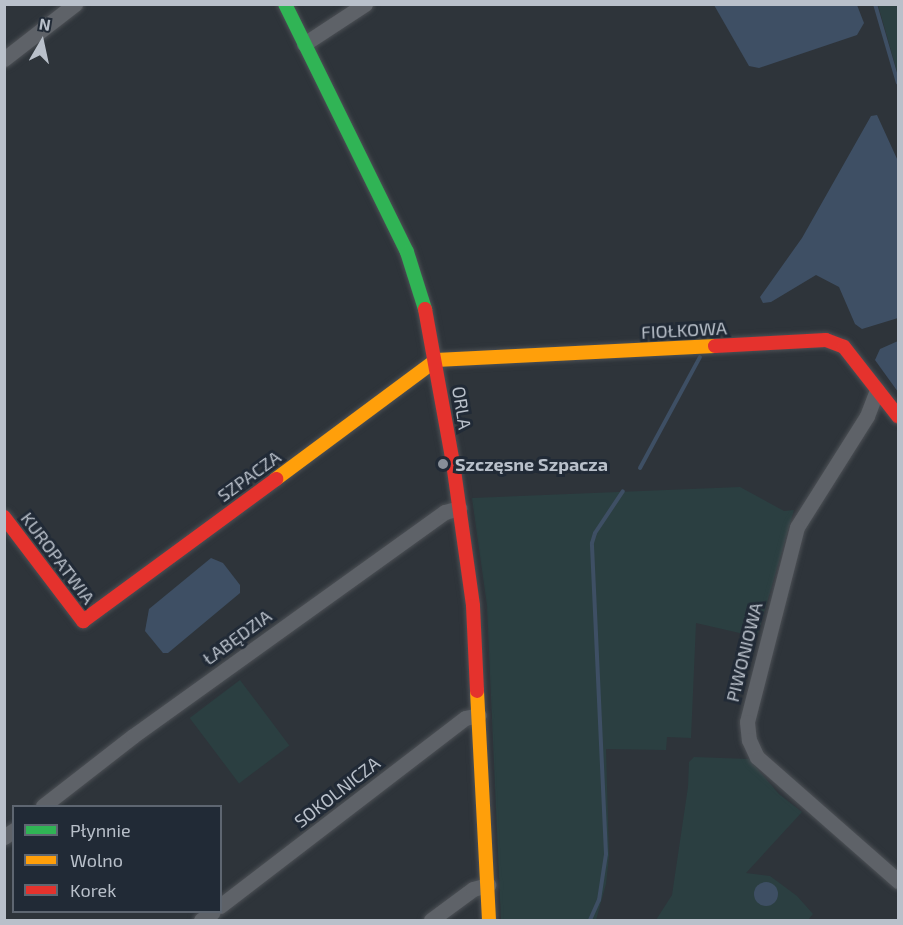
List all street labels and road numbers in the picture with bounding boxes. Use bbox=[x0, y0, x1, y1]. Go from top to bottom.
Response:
street label: FIOŁKOWA bbox=[641, 317, 727, 343]
street label: ORLA bbox=[448, 385, 476, 431]
street label: SZPACZA bbox=[213, 446, 285, 506]
street label: KUROPATWIA bbox=[16, 508, 100, 608]
street label: PIWONIOWA bbox=[721, 600, 767, 704]
street label: ŁABĘDZIA bbox=[198, 605, 276, 669]
street label: SOKOLNICZA bbox=[290, 752, 384, 832]

